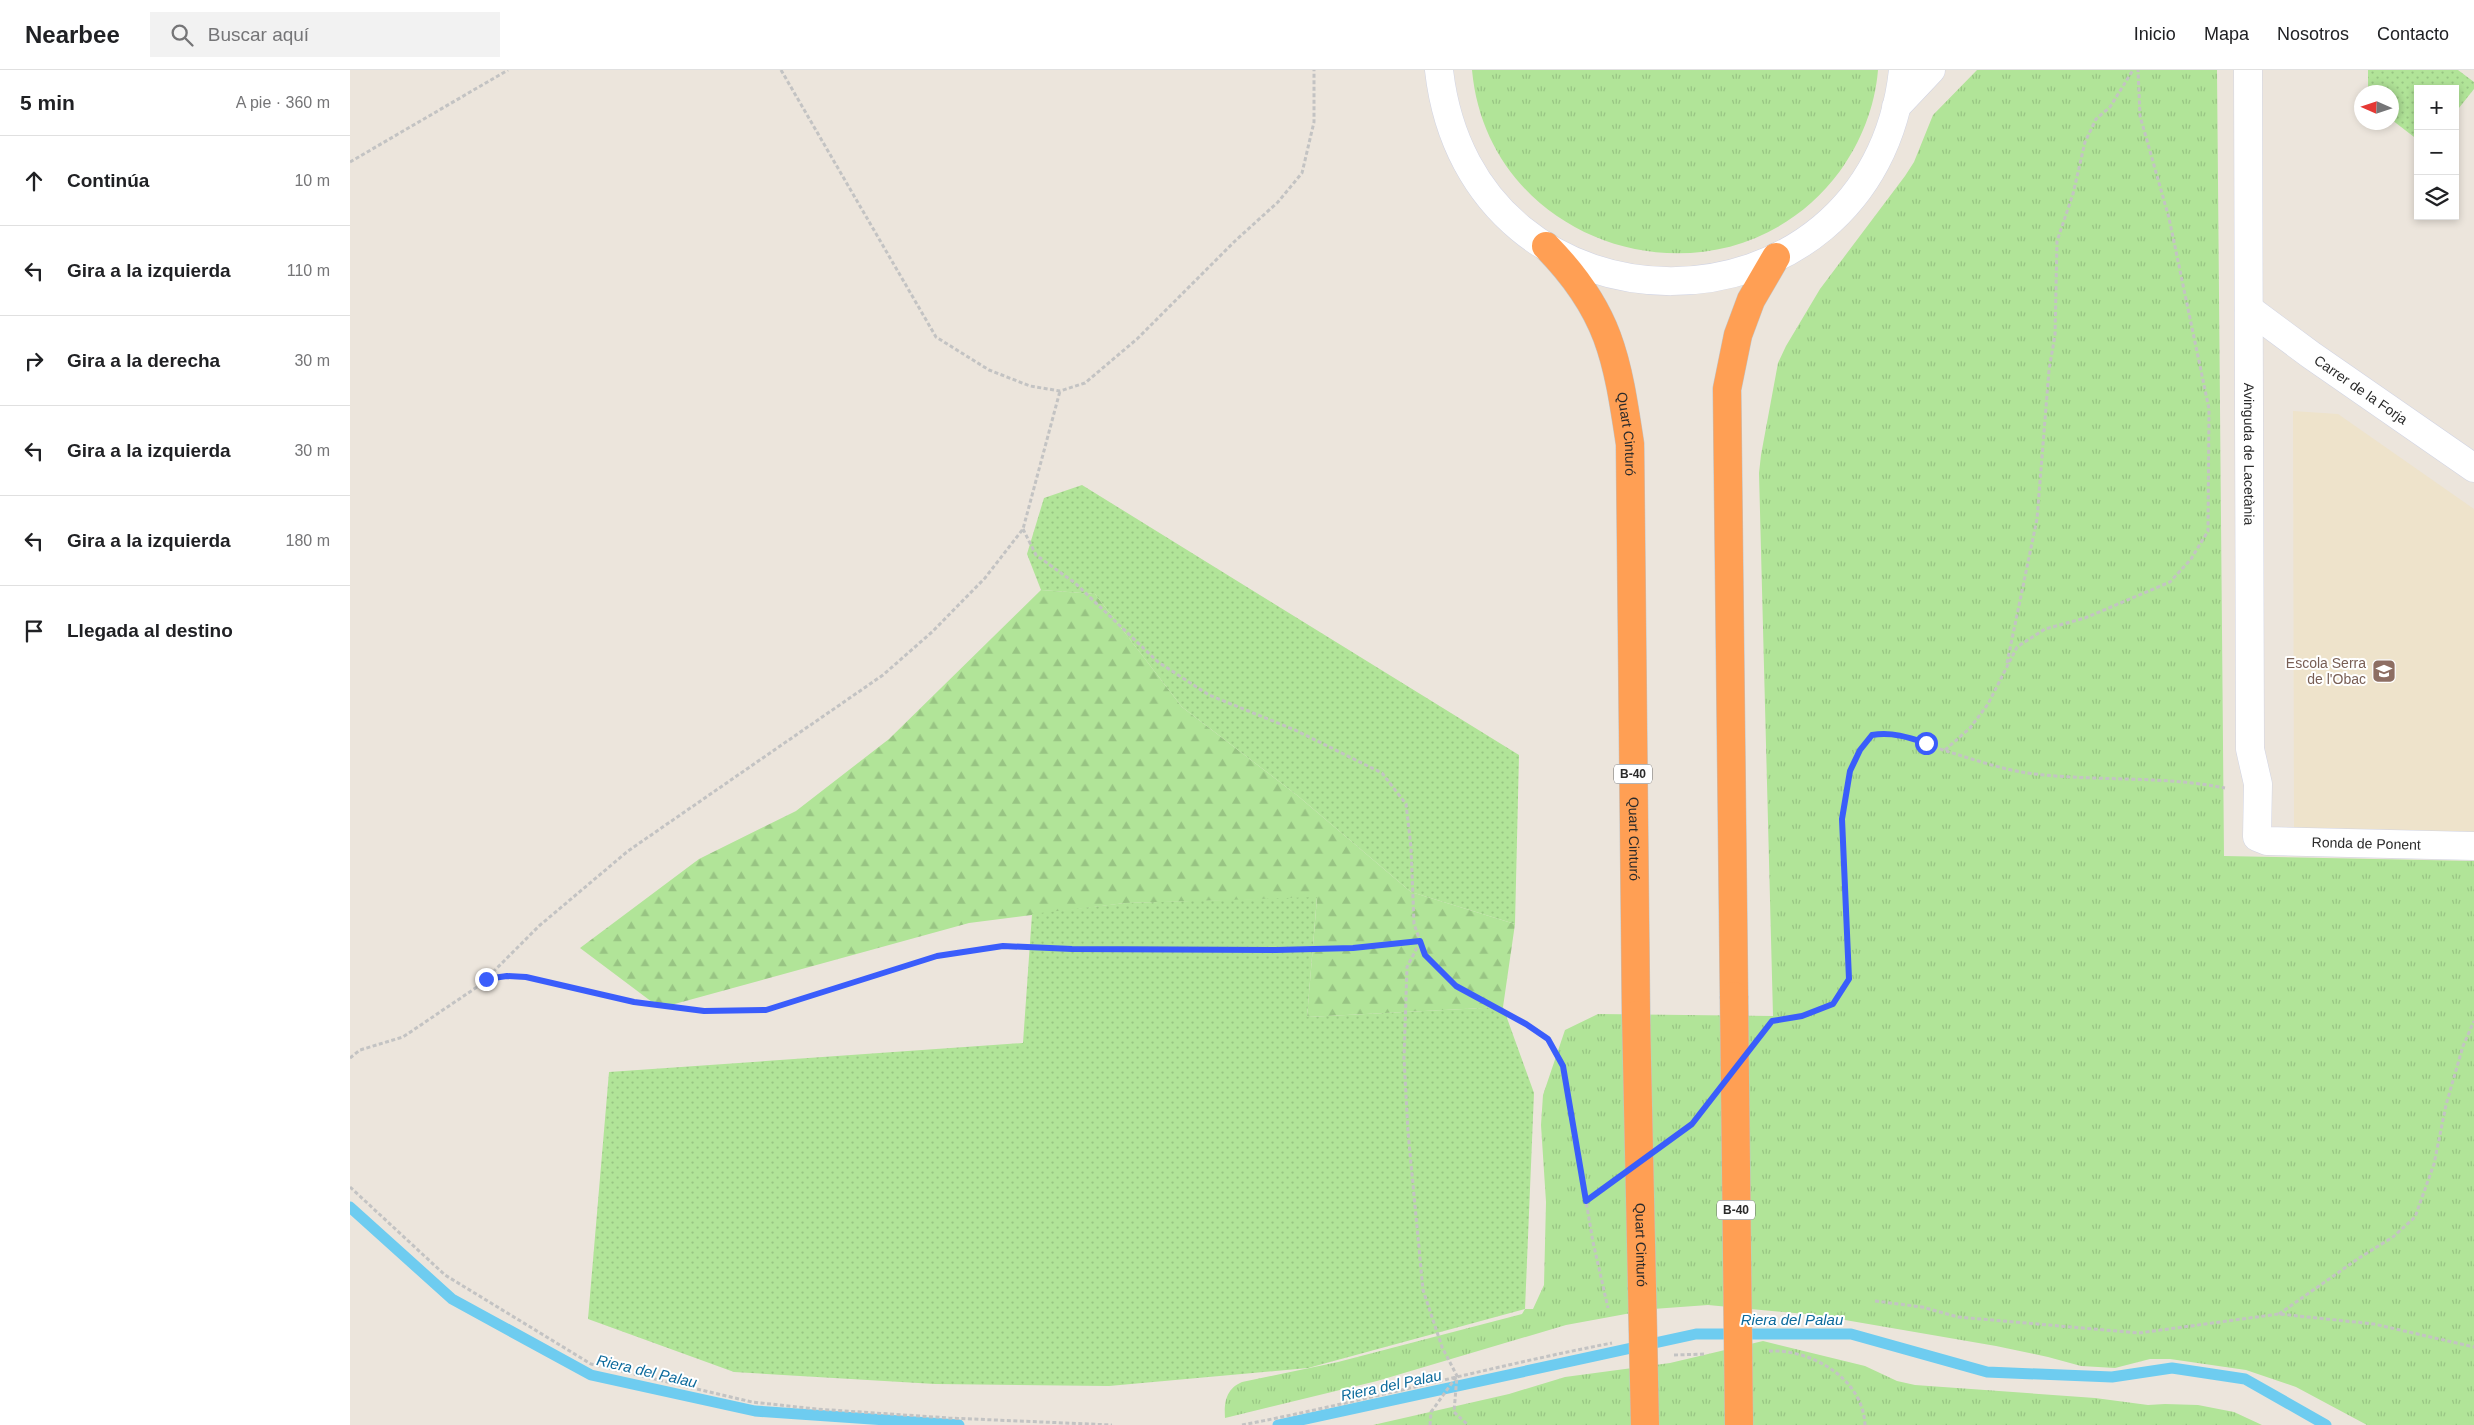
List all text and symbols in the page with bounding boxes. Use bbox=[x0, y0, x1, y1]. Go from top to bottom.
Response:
search box bbox=[150, 12, 500, 57]
text: Nearbee bbox=[25, 21, 120, 48]
icon: search bbox=[168, 21, 196, 49]
text: Buscar aquí bbox=[208, 24, 309, 45]
text: Inicio bbox=[2134, 24, 2176, 44]
text: Mapa bbox=[2204, 24, 2249, 44]
text: Nosotros bbox=[2277, 24, 2349, 44]
text: Contacto bbox=[2377, 24, 2449, 44]
north arrow bbox=[2354, 85, 2399, 130]
map controls bbox=[2414, 85, 2459, 220]
button: + bbox=[2414, 85, 2459, 130]
text: 5 min bbox=[20, 91, 75, 114]
text: A pie · 360 m bbox=[236, 94, 330, 111]
button: − bbox=[2414, 130, 2459, 175]
icon: ahead bbox=[20, 167, 48, 195]
text: Continúa bbox=[67, 170, 149, 191]
text: 10 m bbox=[294, 172, 330, 189]
button: layers bbox=[2414, 175, 2459, 220]
icon: left bbox=[20, 257, 48, 285]
text: Gira a la izquierda bbox=[67, 260, 231, 281]
text: 110 m bbox=[287, 262, 330, 279]
icon: right bbox=[20, 347, 48, 375]
text: Gira a la derecha bbox=[67, 350, 220, 371]
text: 30 m bbox=[294, 352, 330, 369]
street label: Carrer de la Forja bbox=[2311, 352, 2411, 428]
street label: Avinguda de Lacetània bbox=[2241, 383, 2257, 525]
street label: Quart Cinturó bbox=[1614, 391, 1638, 476]
icon: left bbox=[20, 437, 48, 465]
text: Gira a la izquierda bbox=[67, 440, 231, 461]
text: 30 m bbox=[294, 442, 330, 459]
icon: left bbox=[20, 527, 48, 555]
text: Gira a la izquierda bbox=[67, 530, 231, 551]
text: 180 m bbox=[286, 532, 330, 549]
icon: arrive bbox=[20, 617, 48, 645]
text: Llegada al destino bbox=[67, 620, 233, 641]
place label: Escola Serra de l'Obac bbox=[2286, 655, 2366, 687]
school or university icon: Escola Serra de l'Obac bbox=[2371, 658, 2397, 684]
route start bbox=[1915, 732, 1938, 755]
road number: B-40 bbox=[1614, 764, 1652, 784]
street label: Quart Cinturó bbox=[1626, 797, 1643, 881]
street label: Ronda de Ponent bbox=[2312, 834, 2421, 853]
route end bbox=[475, 968, 498, 991]
road number: B-40 bbox=[1717, 1200, 1755, 1220]
street label: Quart Cinturó bbox=[1632, 1203, 1650, 1287]
water label: Riera del Palau bbox=[1741, 1311, 1844, 1328]
water label: Riera del Palau bbox=[595, 1351, 700, 1391]
water label: Riera del Palau bbox=[1339, 1366, 1444, 1404]

